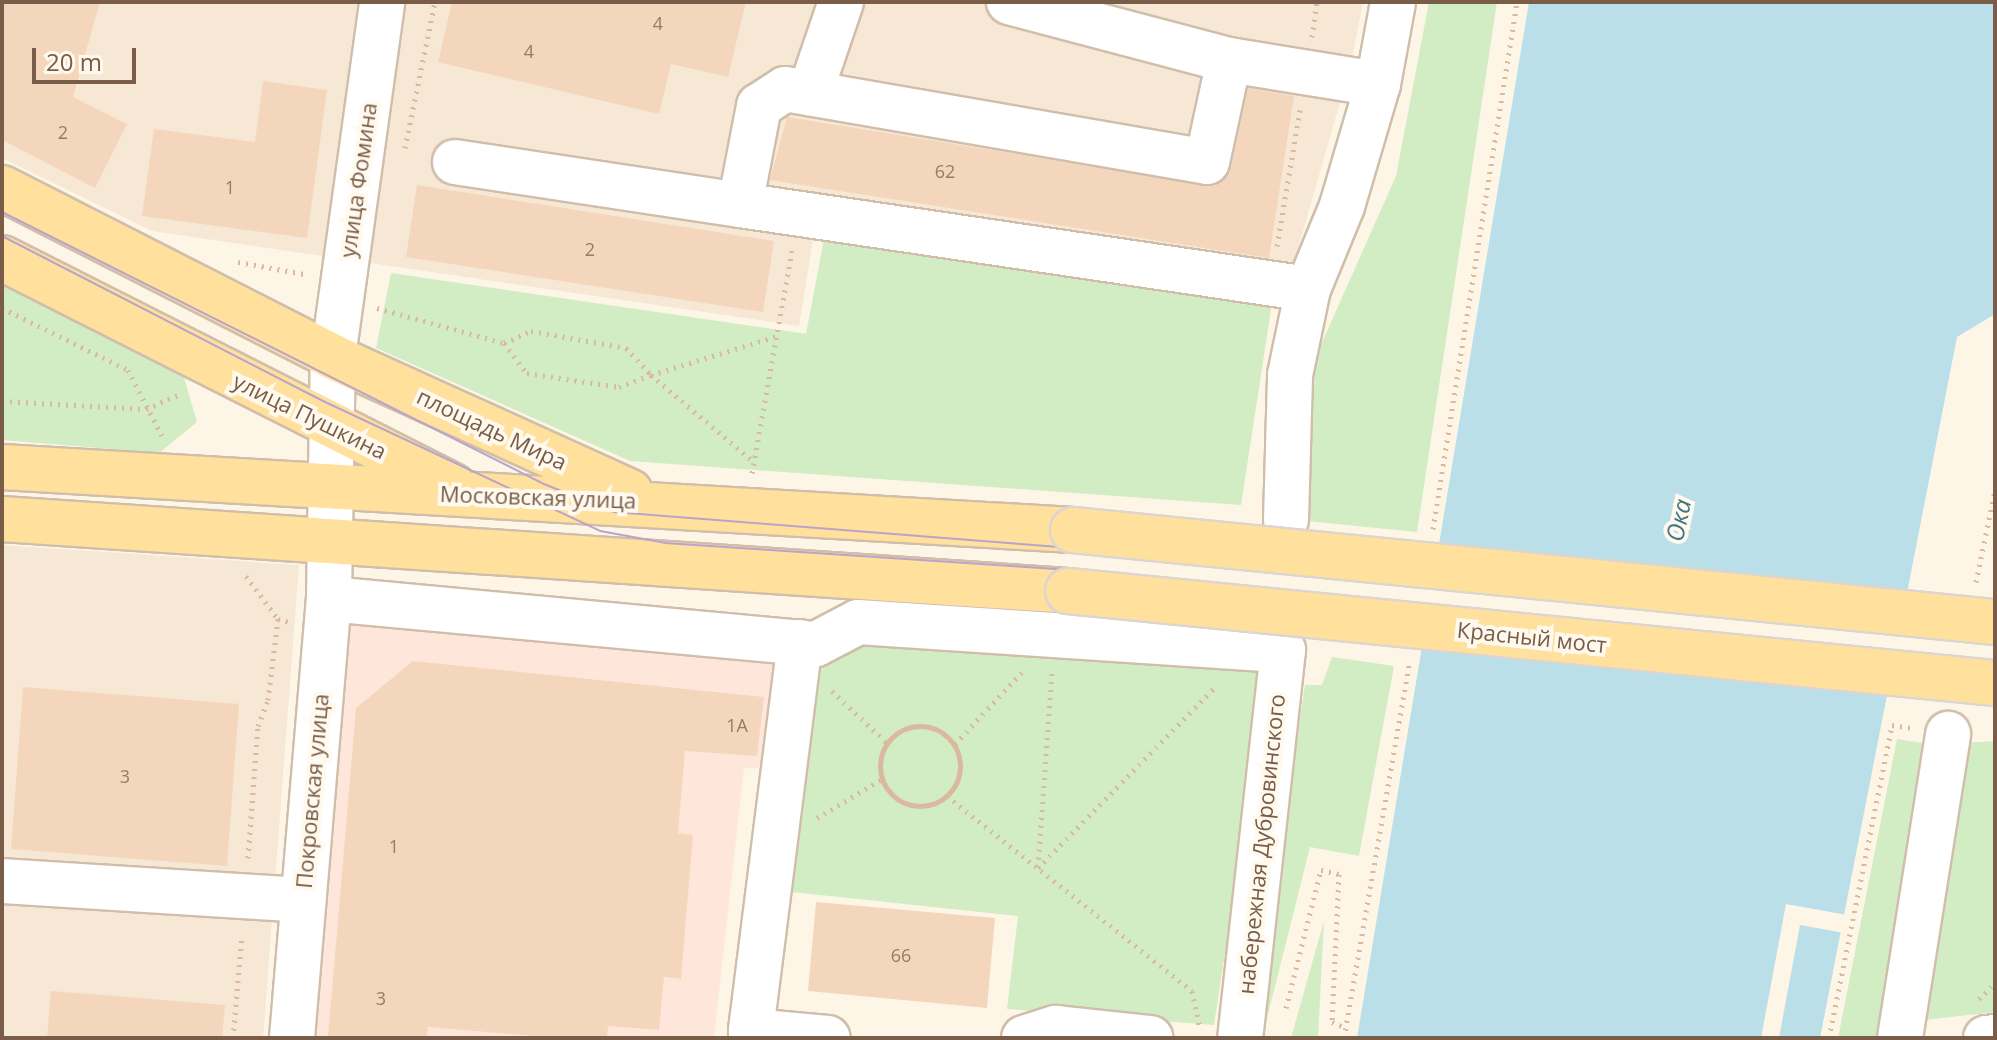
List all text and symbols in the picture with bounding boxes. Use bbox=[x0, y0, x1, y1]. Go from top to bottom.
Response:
house number: 4 bbox=[653, 12, 663, 34]
scale bar bbox=[36, 32, 140, 82]
house number: 4 bbox=[524, 40, 534, 62]
text: 20 m bbox=[46, 45, 102, 78]
street label: улица Фомина bbox=[334, 101, 382, 259]
house number: 2 bbox=[58, 121, 68, 143]
house number: 62 bbox=[935, 160, 955, 182]
house number: 1 bbox=[225, 176, 235, 198]
house number: 2 bbox=[585, 238, 595, 260]
street label: улица Пушкина bbox=[229, 367, 391, 465]
street label: площадь Мира bbox=[413, 383, 571, 475]
street label: Московская улица bbox=[439, 480, 637, 514]
water label: Ока bbox=[1660, 496, 1696, 544]
street label: Красный мост bbox=[1456, 616, 1608, 658]
street label: Покровская улица bbox=[290, 692, 334, 890]
street label: набережная Дубровинского bbox=[1232, 693, 1290, 995]
house number: 1А bbox=[726, 714, 748, 736]
house number: 3 bbox=[120, 765, 130, 787]
house number: 1 bbox=[389, 835, 399, 857]
house number: 66 bbox=[891, 944, 911, 966]
house number: 3 bbox=[376, 987, 386, 1009]

